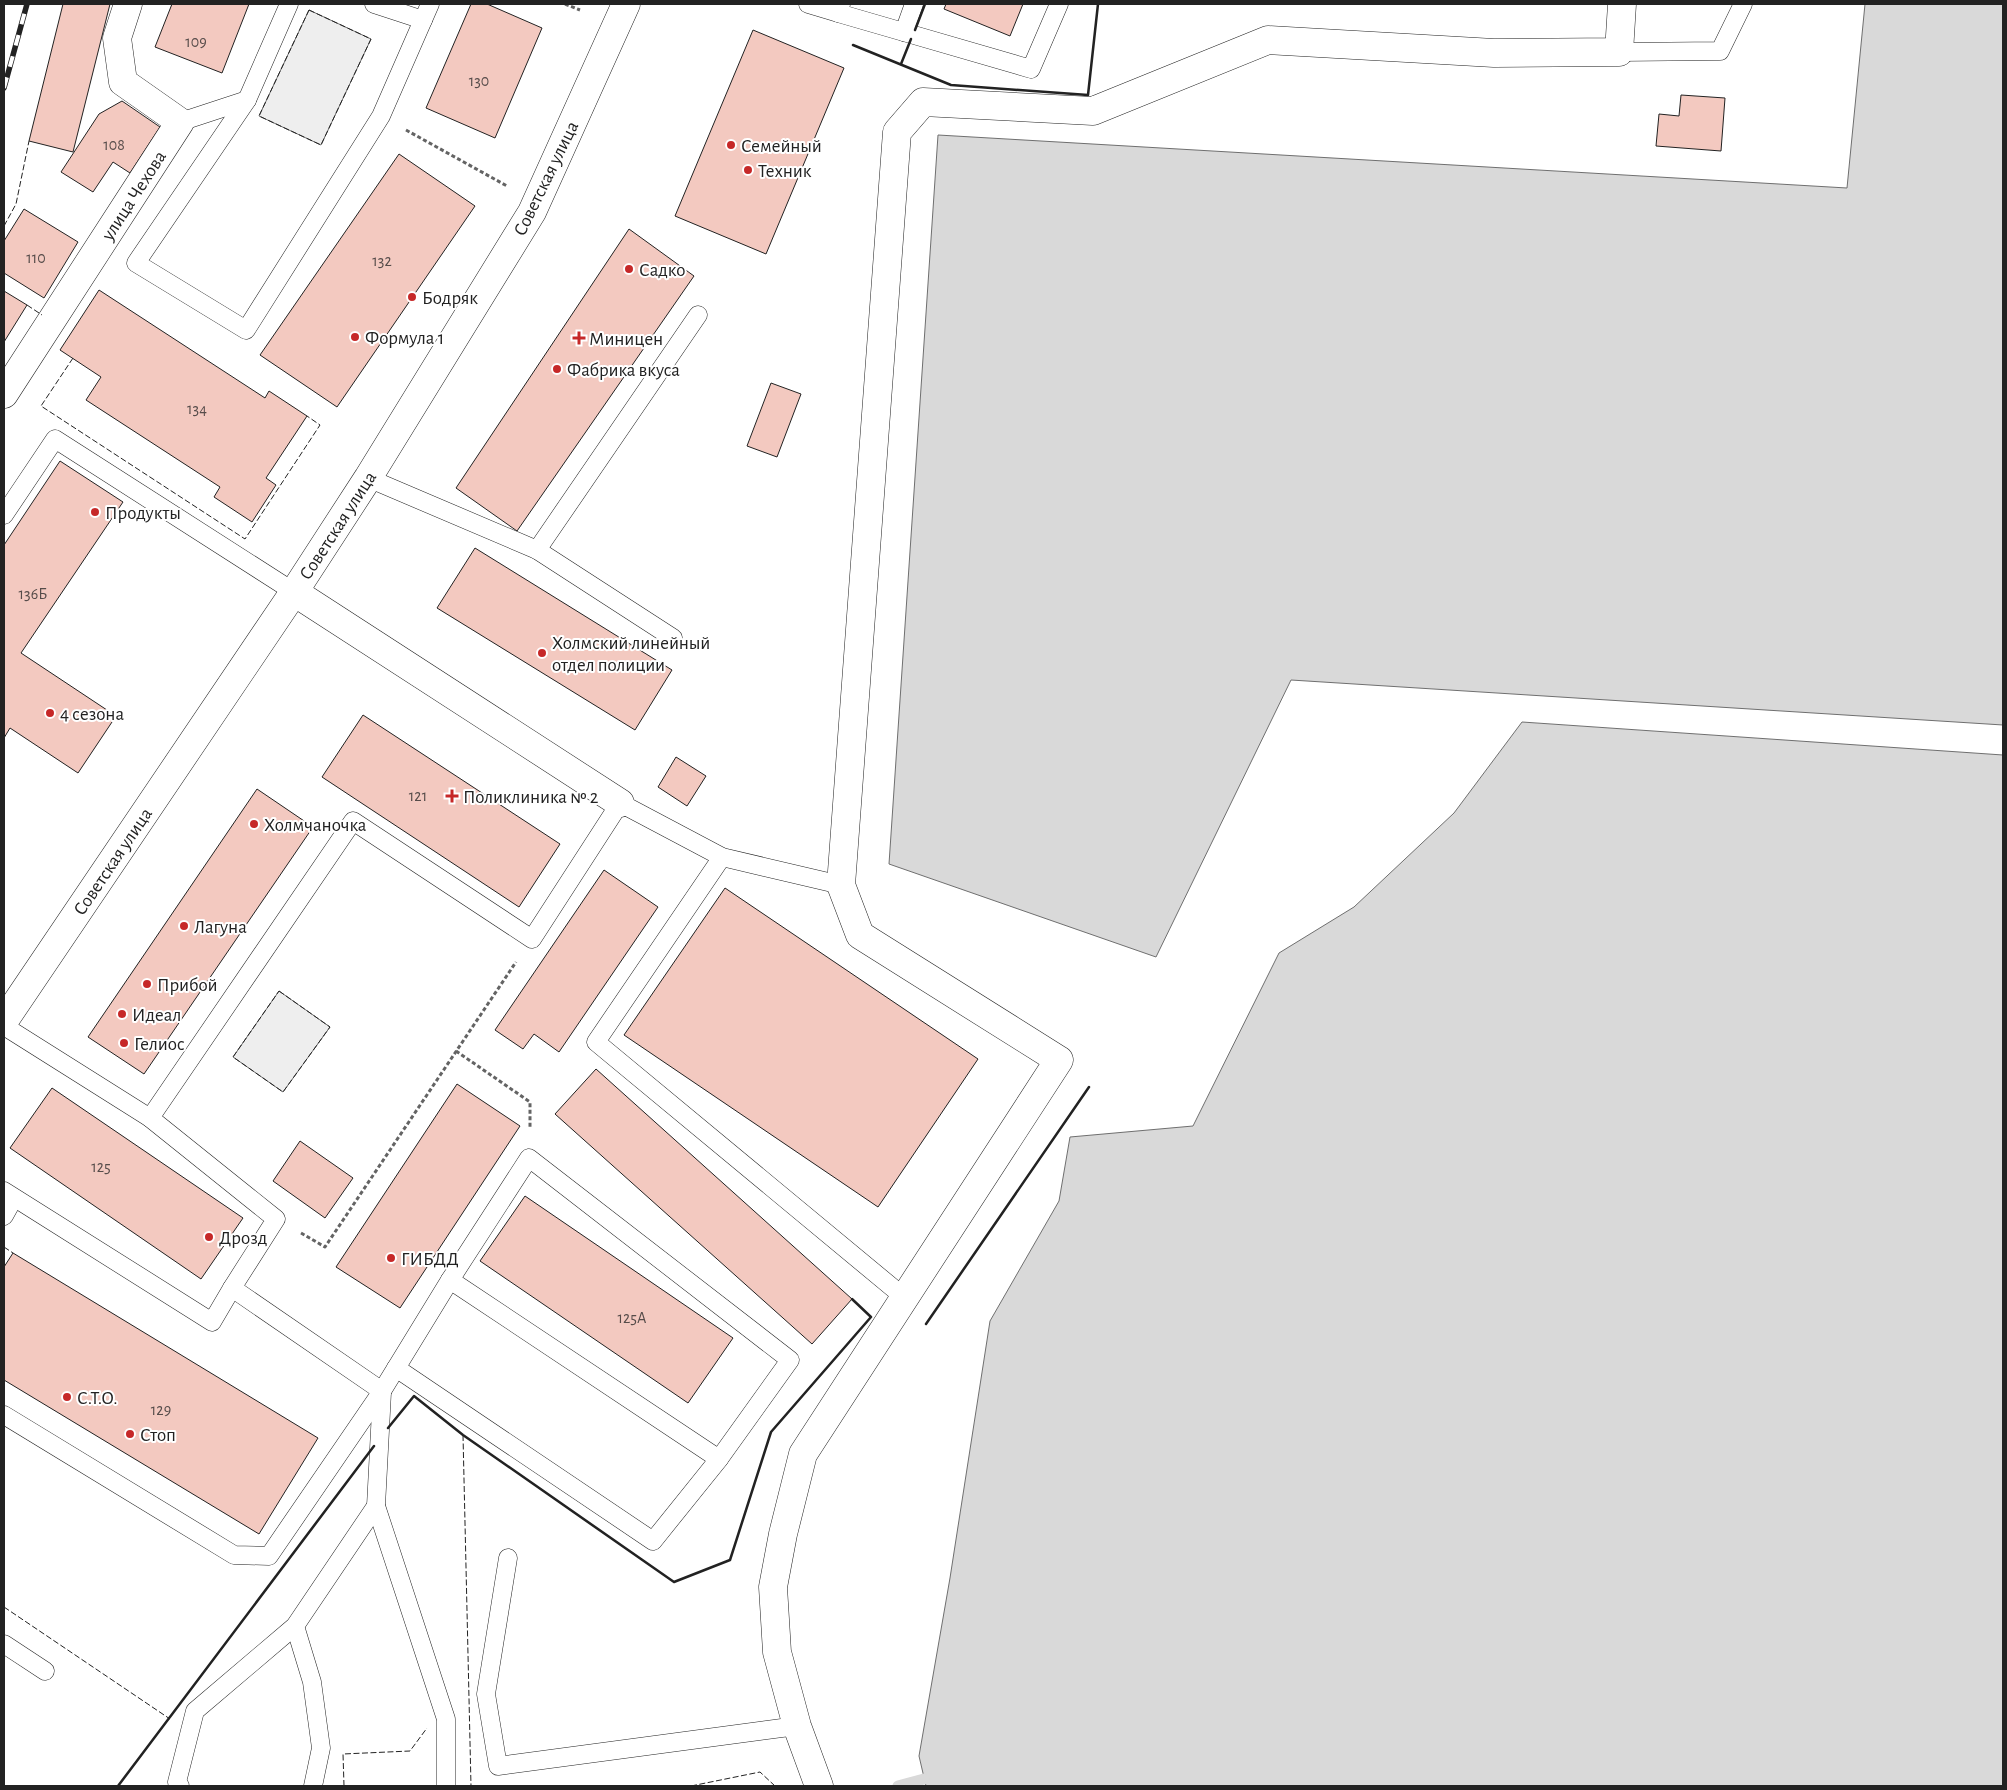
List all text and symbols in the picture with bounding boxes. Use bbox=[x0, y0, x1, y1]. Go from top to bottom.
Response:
house number: 109 bbox=[185, 34, 207, 50]
house number: 130 bbox=[469, 73, 489, 89]
street label: Советская улица bbox=[510, 118, 582, 239]
house number: 108 bbox=[103, 137, 125, 153]
place label: Семейный bbox=[741, 137, 822, 156]
marker: Семейный bbox=[725, 139, 737, 151]
street label: улица Чехова bbox=[98, 147, 170, 245]
place label: Техник bbox=[758, 162, 812, 181]
marker: Техник bbox=[742, 164, 754, 176]
house number: 110 bbox=[26, 250, 46, 266]
house number: 132 bbox=[372, 253, 392, 269]
place label: Садко bbox=[639, 261, 685, 280]
marker: Садко bbox=[623, 263, 635, 275]
place label: Бодряк bbox=[422, 289, 478, 308]
marker: Бодряк bbox=[406, 291, 418, 303]
place label: Формула 1 bbox=[365, 329, 444, 348]
place label: Миницен bbox=[589, 330, 663, 349]
marker: Формула 1 bbox=[349, 331, 361, 343]
marker: Миницен bbox=[573, 332, 585, 344]
place label: Фабрика вкуса bbox=[567, 361, 680, 380]
marker: Фабрика вкуса bbox=[551, 363, 563, 375]
house number: 134 bbox=[187, 401, 207, 417]
street label: Советская улица bbox=[296, 468, 380, 583]
place label: Продукты bbox=[105, 504, 181, 523]
marker: Продукты bbox=[89, 506, 101, 518]
house number: 136Б bbox=[19, 586, 47, 602]
place label: Холмский линейный отдел полиции bbox=[552, 634, 710, 675]
marker: Холмский линейный отдел полиции bbox=[536, 647, 548, 659]
place label: 4 сезона bbox=[60, 705, 124, 724]
marker: 4 сезона bbox=[44, 707, 56, 719]
house number: 121 bbox=[409, 788, 427, 804]
place label: Поликлиника № 2 bbox=[463, 788, 599, 807]
marker: Поликлиника № 2 bbox=[445, 789, 459, 803]
street label: Советская улица bbox=[70, 804, 156, 919]
place label: Холмчаночка bbox=[264, 816, 367, 835]
marker: Холмчаночка bbox=[248, 818, 260, 830]
place label: Лагуна bbox=[194, 918, 247, 937]
marker: Лагуна bbox=[178, 920, 190, 932]
place label: Прибой bbox=[157, 976, 217, 995]
marker: Прибой bbox=[141, 978, 153, 990]
place label: Идеал bbox=[132, 1006, 181, 1025]
marker: Идеал bbox=[116, 1008, 128, 1020]
place label: Гелиос bbox=[134, 1035, 185, 1054]
marker: Гелиос bbox=[118, 1037, 130, 1049]
house number: 125 bbox=[91, 1159, 111, 1175]
place label: Дрозд bbox=[219, 1229, 267, 1248]
marker: Дрозд bbox=[203, 1231, 215, 1243]
place label: ГИБДД bbox=[401, 1250, 459, 1269]
marker: ГИБДД bbox=[385, 1252, 397, 1264]
house number: 125А bbox=[618, 1310, 647, 1326]
place label: С.Т.О. bbox=[77, 1389, 118, 1408]
marker: С.Т.О. bbox=[61, 1391, 73, 1403]
house number: 129 bbox=[151, 1402, 171, 1418]
place label: Стоп bbox=[140, 1426, 176, 1445]
marker: Стоп bbox=[124, 1428, 136, 1440]

